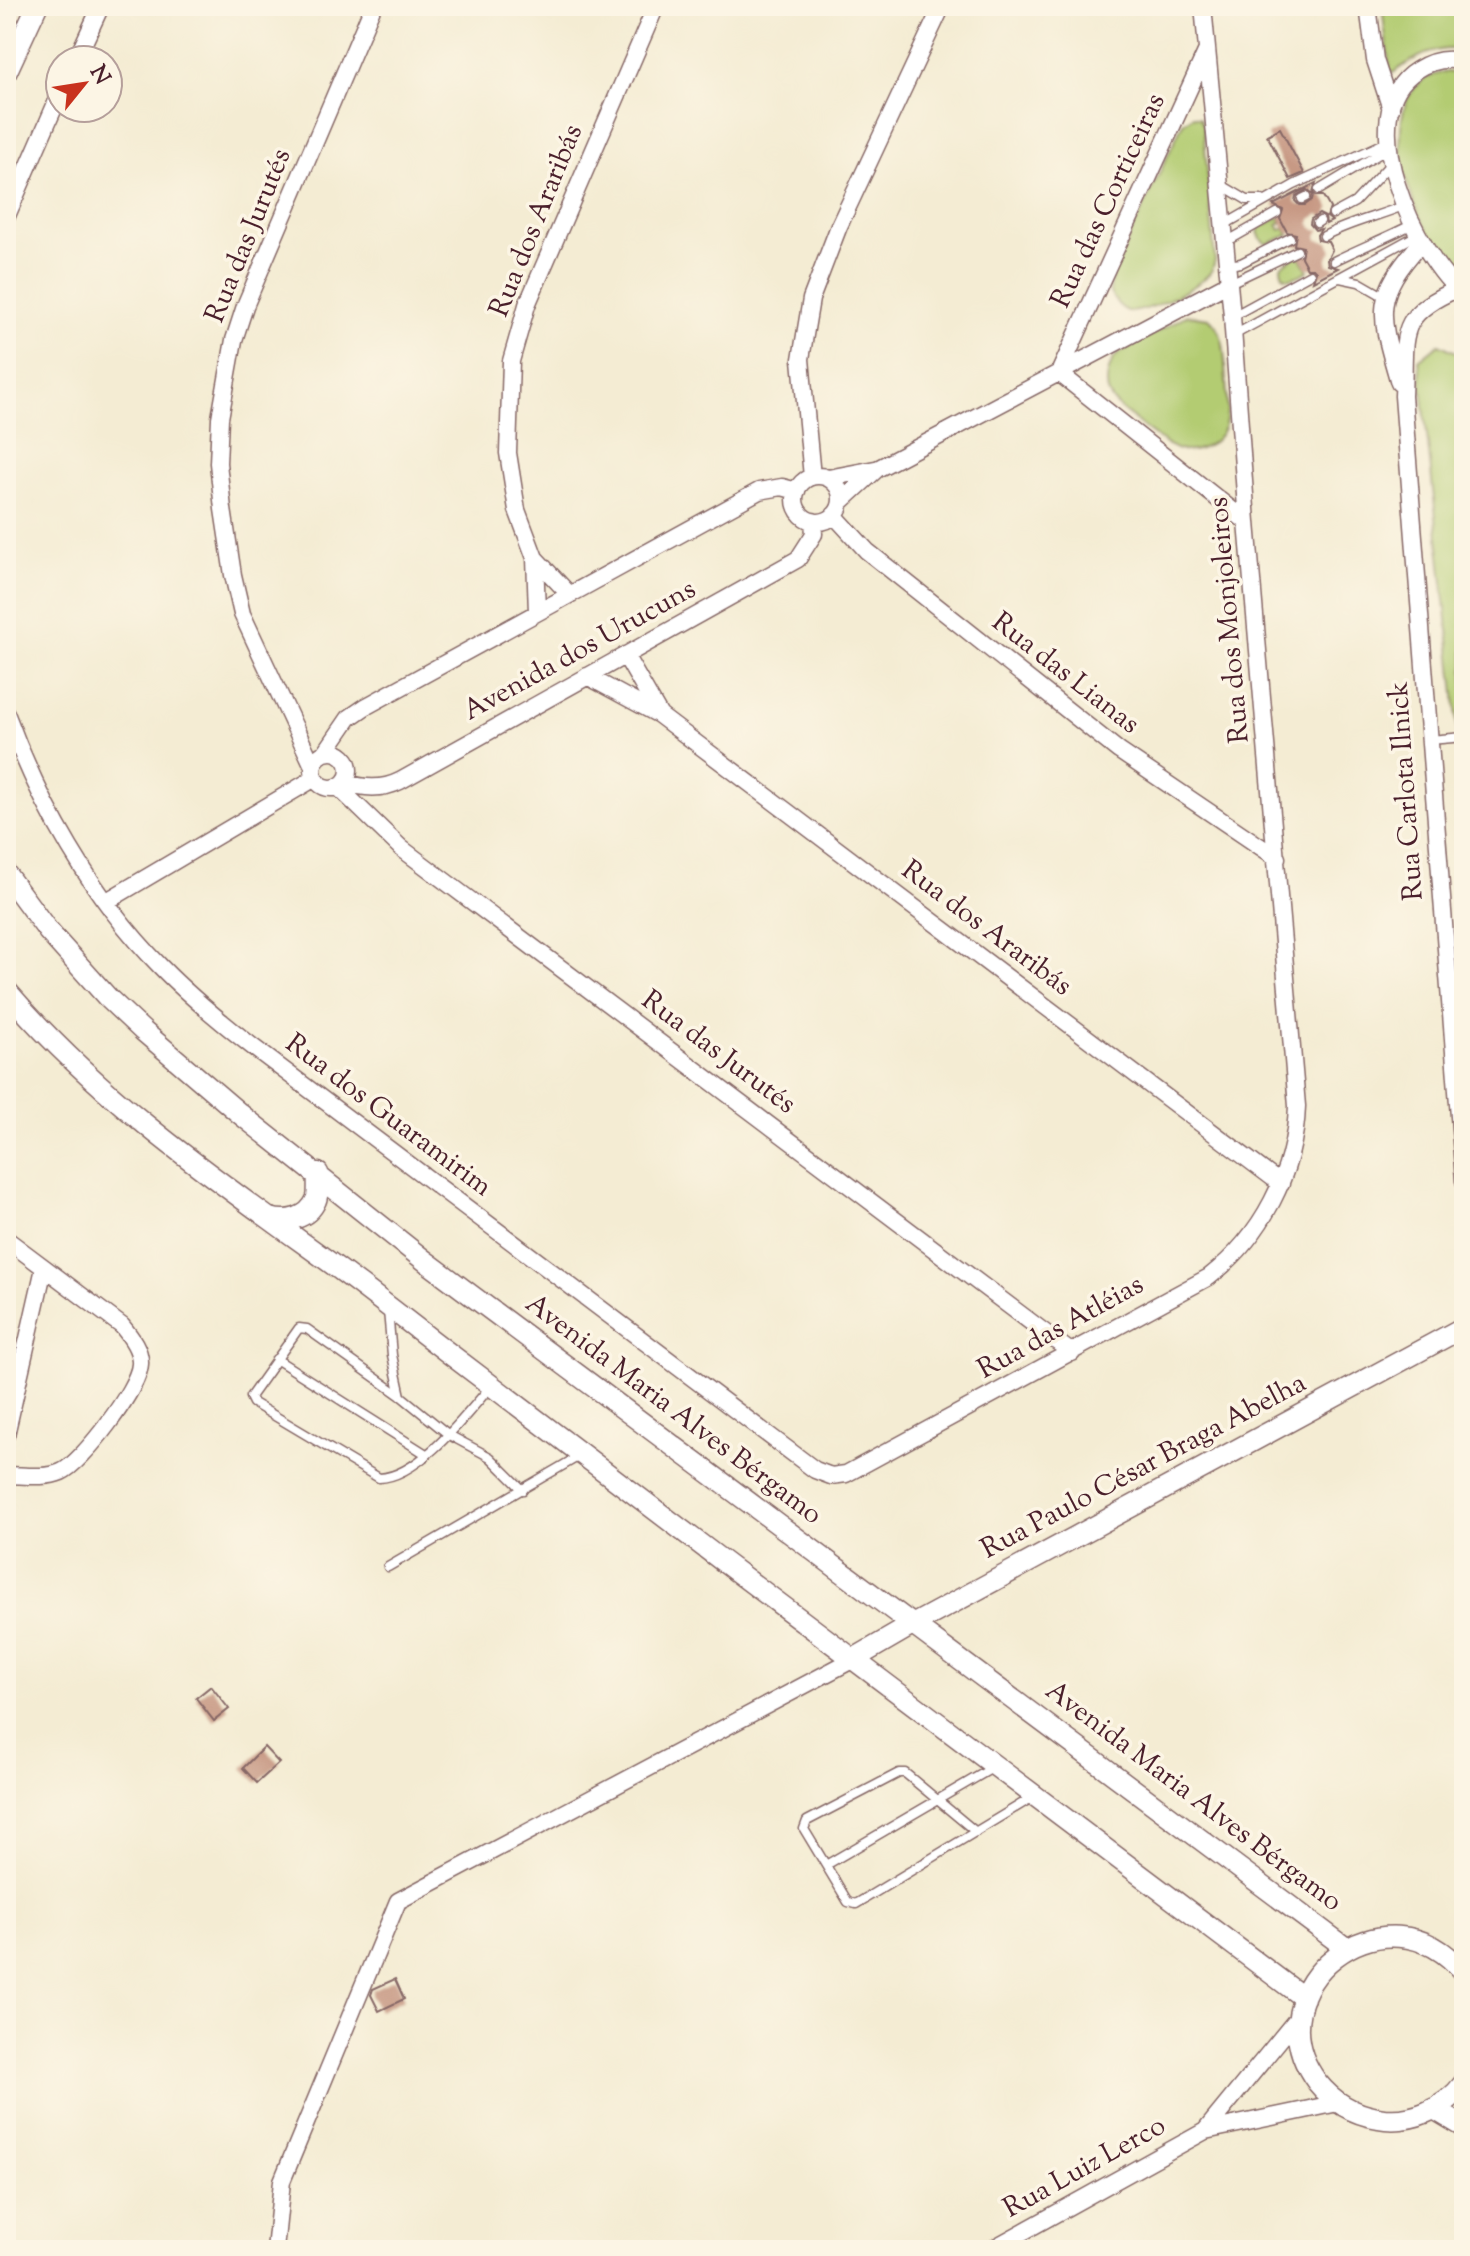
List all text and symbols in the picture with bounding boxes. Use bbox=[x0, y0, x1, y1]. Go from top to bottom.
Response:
north arrow bbox=[44, 44, 124, 124]
text: N bbox=[80, 60, 117, 91]
street label: Rua das Corticeiras bbox=[1042, 87, 1176, 315]
street label: Rua dos Araribás bbox=[480, 119, 594, 323]
street label: Rua das Jurutés bbox=[196, 143, 302, 329]
street label: Rua dos Monjoleiros bbox=[1199, 495, 1261, 745]
street label: Avenida dos Urucuns bbox=[456, 570, 704, 732]
street label: Rua das Lianas bbox=[982, 603, 1148, 745]
street label: Rua Carlota Ilnick bbox=[1379, 680, 1435, 902]
street label: Rua dos Araribás bbox=[892, 851, 1080, 1007]
street label: Rua das Jurutés bbox=[632, 982, 804, 1124]
street label: Rua dos Guaramirim bbox=[276, 1025, 500, 1207]
street label: Rua das Atléias bbox=[971, 1266, 1151, 1390]
street label: Avenida Maria Alves Bérgamo bbox=[516, 1285, 830, 1535]
street label: Rua Paulo César Braga Abelha bbox=[974, 1364, 1314, 1570]
street label: Avenida Maria Alves Bérgamo bbox=[1036, 1672, 1350, 1922]
street label: Rua Luiz Lerco bbox=[996, 2107, 1174, 2229]

